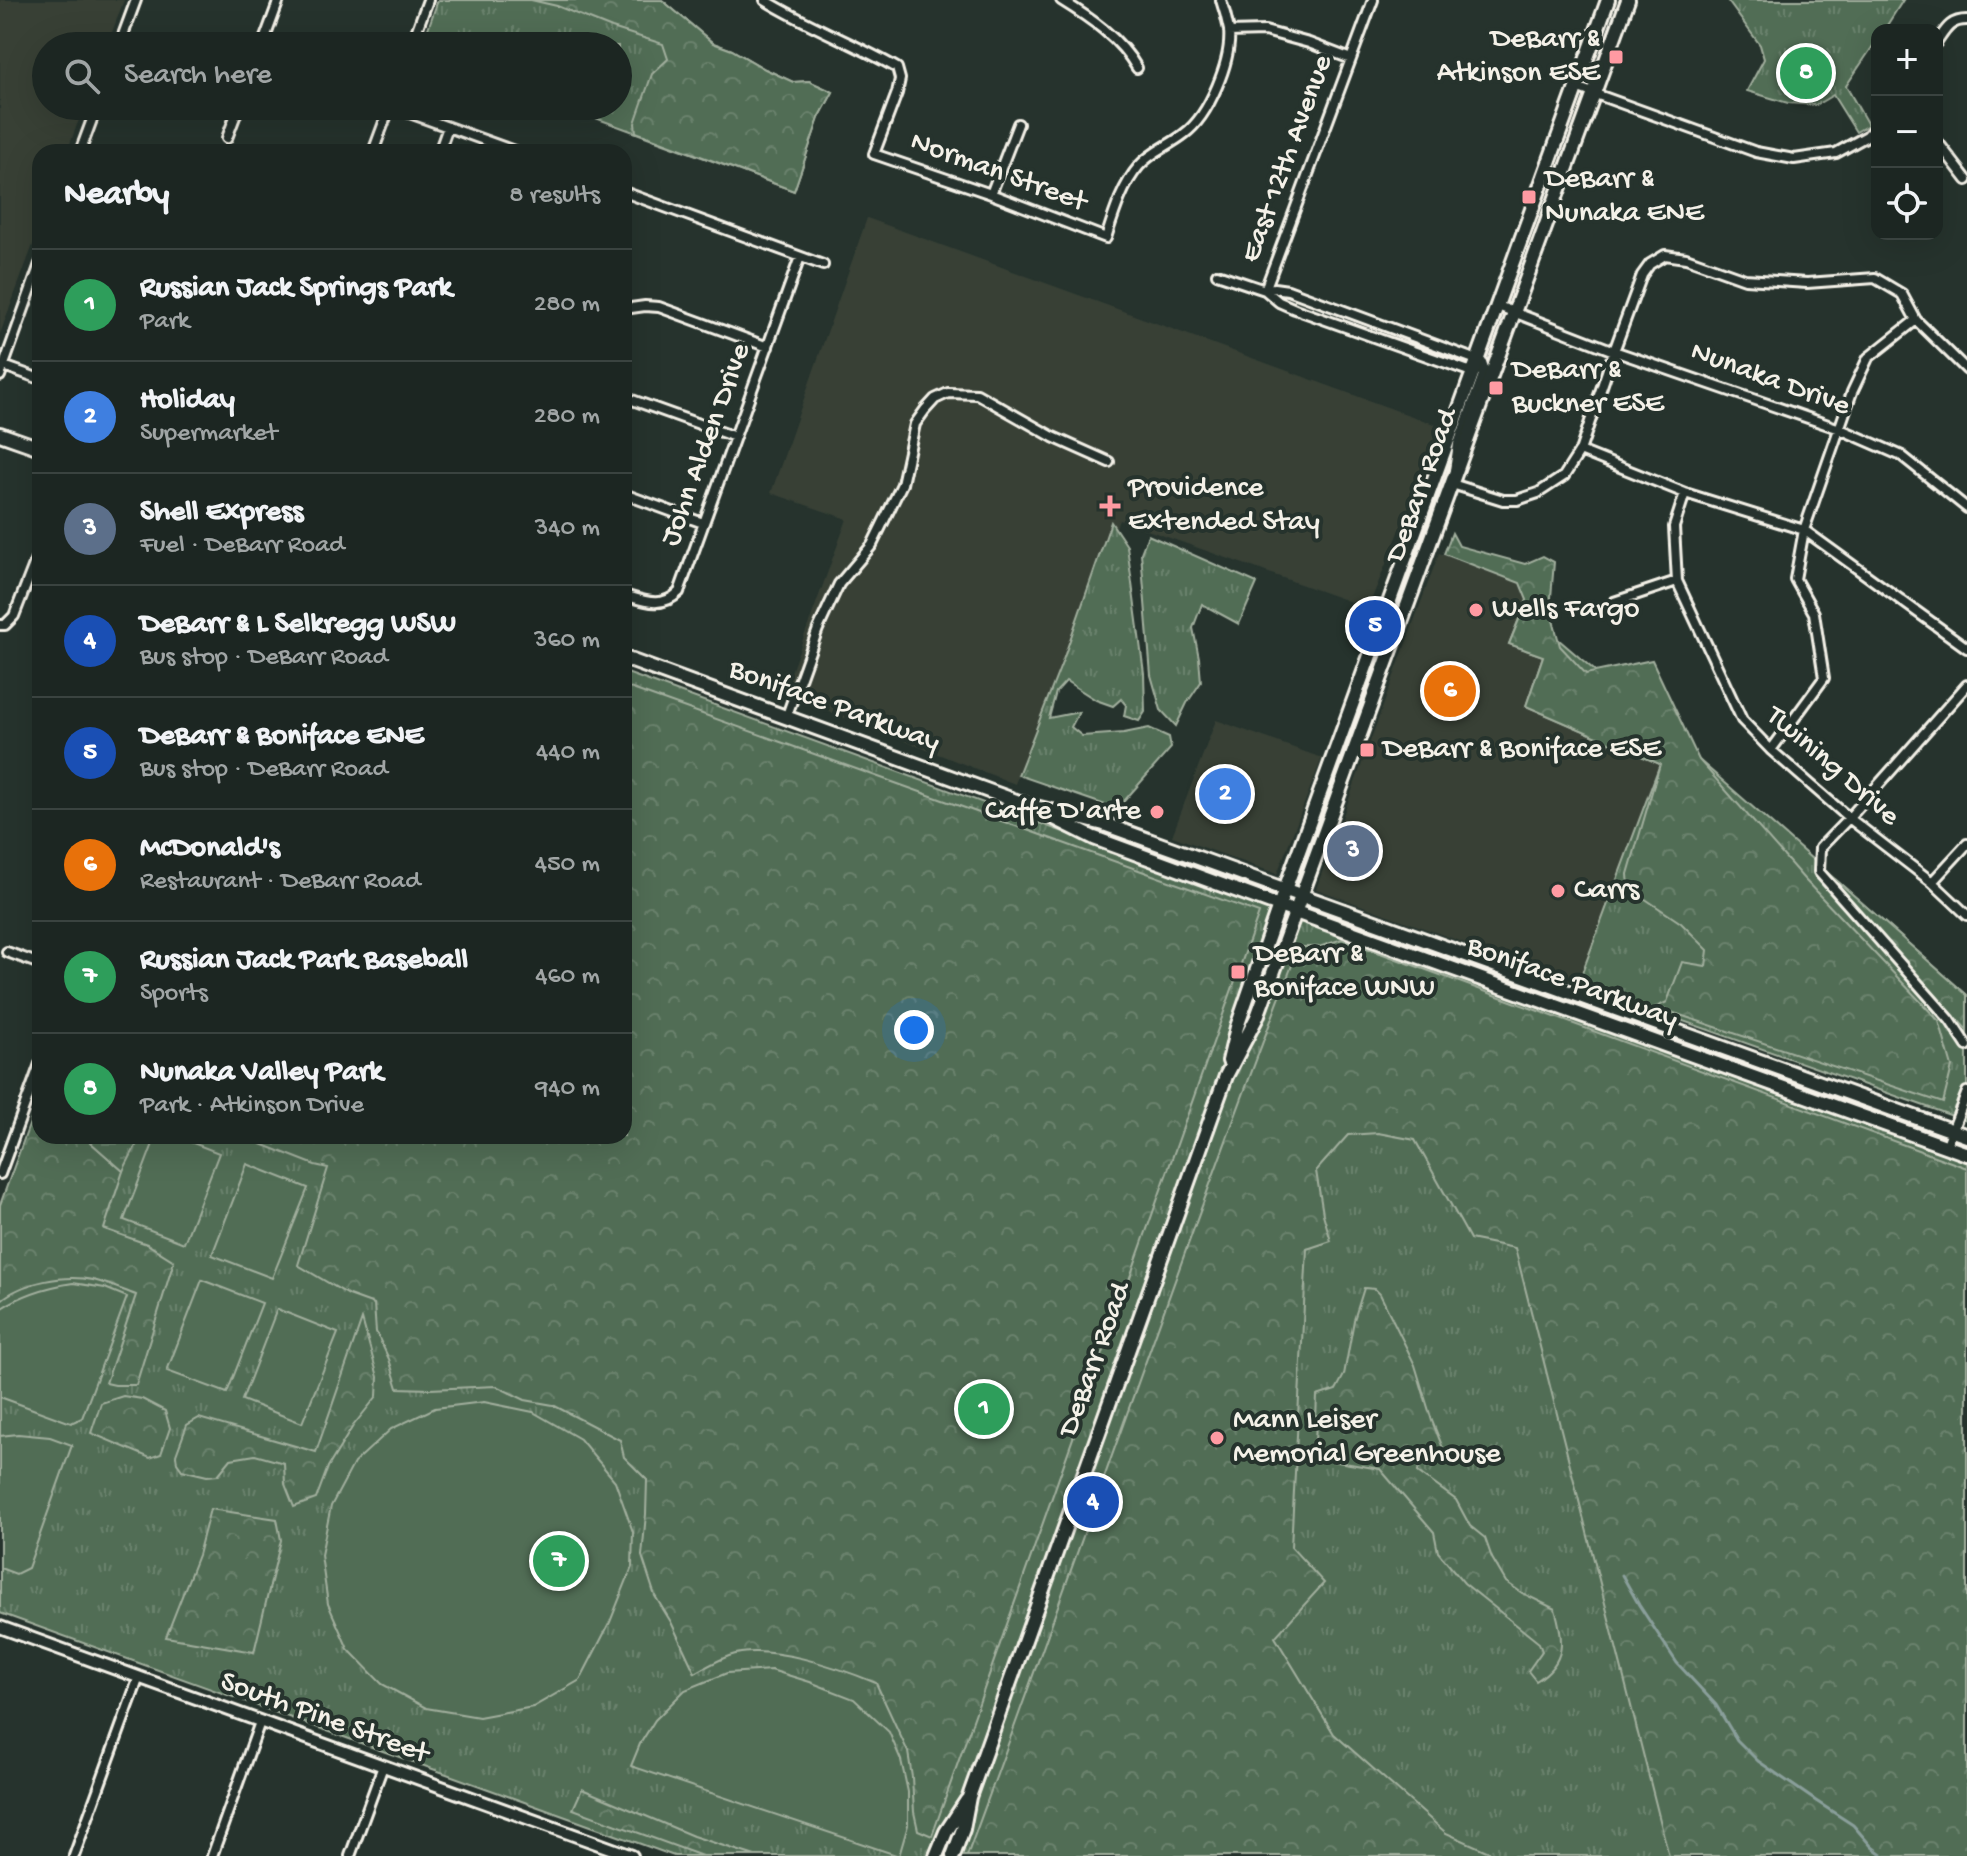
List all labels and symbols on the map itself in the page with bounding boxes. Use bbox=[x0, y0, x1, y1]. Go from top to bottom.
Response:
place label: DeBarr & Atkinson ESE bbox=[1437, 23, 1601, 92]
pin: 8 bbox=[1780, 43, 1832, 103]
marker: DeBarr & Atkinson ESE bbox=[1607, 48, 1625, 66]
street label: East 12th Avenue bbox=[1234, 50, 1342, 268]
street label: Norman Street bbox=[905, 125, 1094, 222]
place label: DeBarr & Nunaka ENE bbox=[1543, 163, 1705, 232]
marker: DeBarr & Nunaka ENE bbox=[1520, 188, 1538, 206]
street label: Nunaka Drive bbox=[1685, 335, 1855, 425]
street label: John Alden Drive bbox=[654, 338, 760, 551]
place label: DeBarr & Buckner ESE bbox=[1510, 354, 1665, 423]
marker: DeBarr & Buckner ESE bbox=[1487, 379, 1505, 397]
street label: DeBarr Road bbox=[1378, 402, 1468, 569]
place label: Providence Extended Stay bbox=[1127, 472, 1320, 541]
marker: Providence Extended Stay bbox=[1099, 495, 1121, 517]
place label: Wells Fargo bbox=[1492, 593, 1640, 628]
pin: 5 bbox=[1349, 596, 1401, 656]
marker: Wells Fargo bbox=[1467, 601, 1485, 619]
street label: Boniface Parkway bbox=[723, 652, 945, 762]
pin: 6 bbox=[1424, 661, 1476, 721]
street label: Twining Drive bbox=[1756, 698, 1906, 835]
place label: DeBarr & Boniface ESE bbox=[1381, 733, 1662, 768]
marker: DeBarr & Boniface ESE bbox=[1358, 741, 1376, 759]
pin: 2 bbox=[1199, 764, 1251, 824]
place label: Caffe D'arte bbox=[985, 795, 1142, 830]
marker: Caffe D'arte bbox=[1148, 803, 1166, 821]
pin: 3 bbox=[1327, 821, 1379, 881]
place label: Carrs bbox=[1574, 874, 1640, 909]
marker: Carrs bbox=[1549, 882, 1567, 900]
street label: Boniface Parkway bbox=[1461, 929, 1683, 1039]
place label: DeBarr & Boniface WNW bbox=[1252, 938, 1435, 1007]
marker: DeBarr & Boniface WNW bbox=[1229, 963, 1247, 981]
your location bbox=[894, 1010, 934, 1050]
street label: DeBarr Road bbox=[1051, 1276, 1141, 1443]
pin: 1 bbox=[958, 1379, 1010, 1439]
place label: Mann Leiser Memorial Greenhouse bbox=[1233, 1404, 1501, 1473]
marker: Mann Leiser Memorial Greenhouse bbox=[1208, 1429, 1226, 1447]
pin: 4 bbox=[1067, 1472, 1119, 1532]
pin: 7 bbox=[533, 1531, 585, 1591]
street label: South Pine Street bbox=[215, 1665, 435, 1774]

